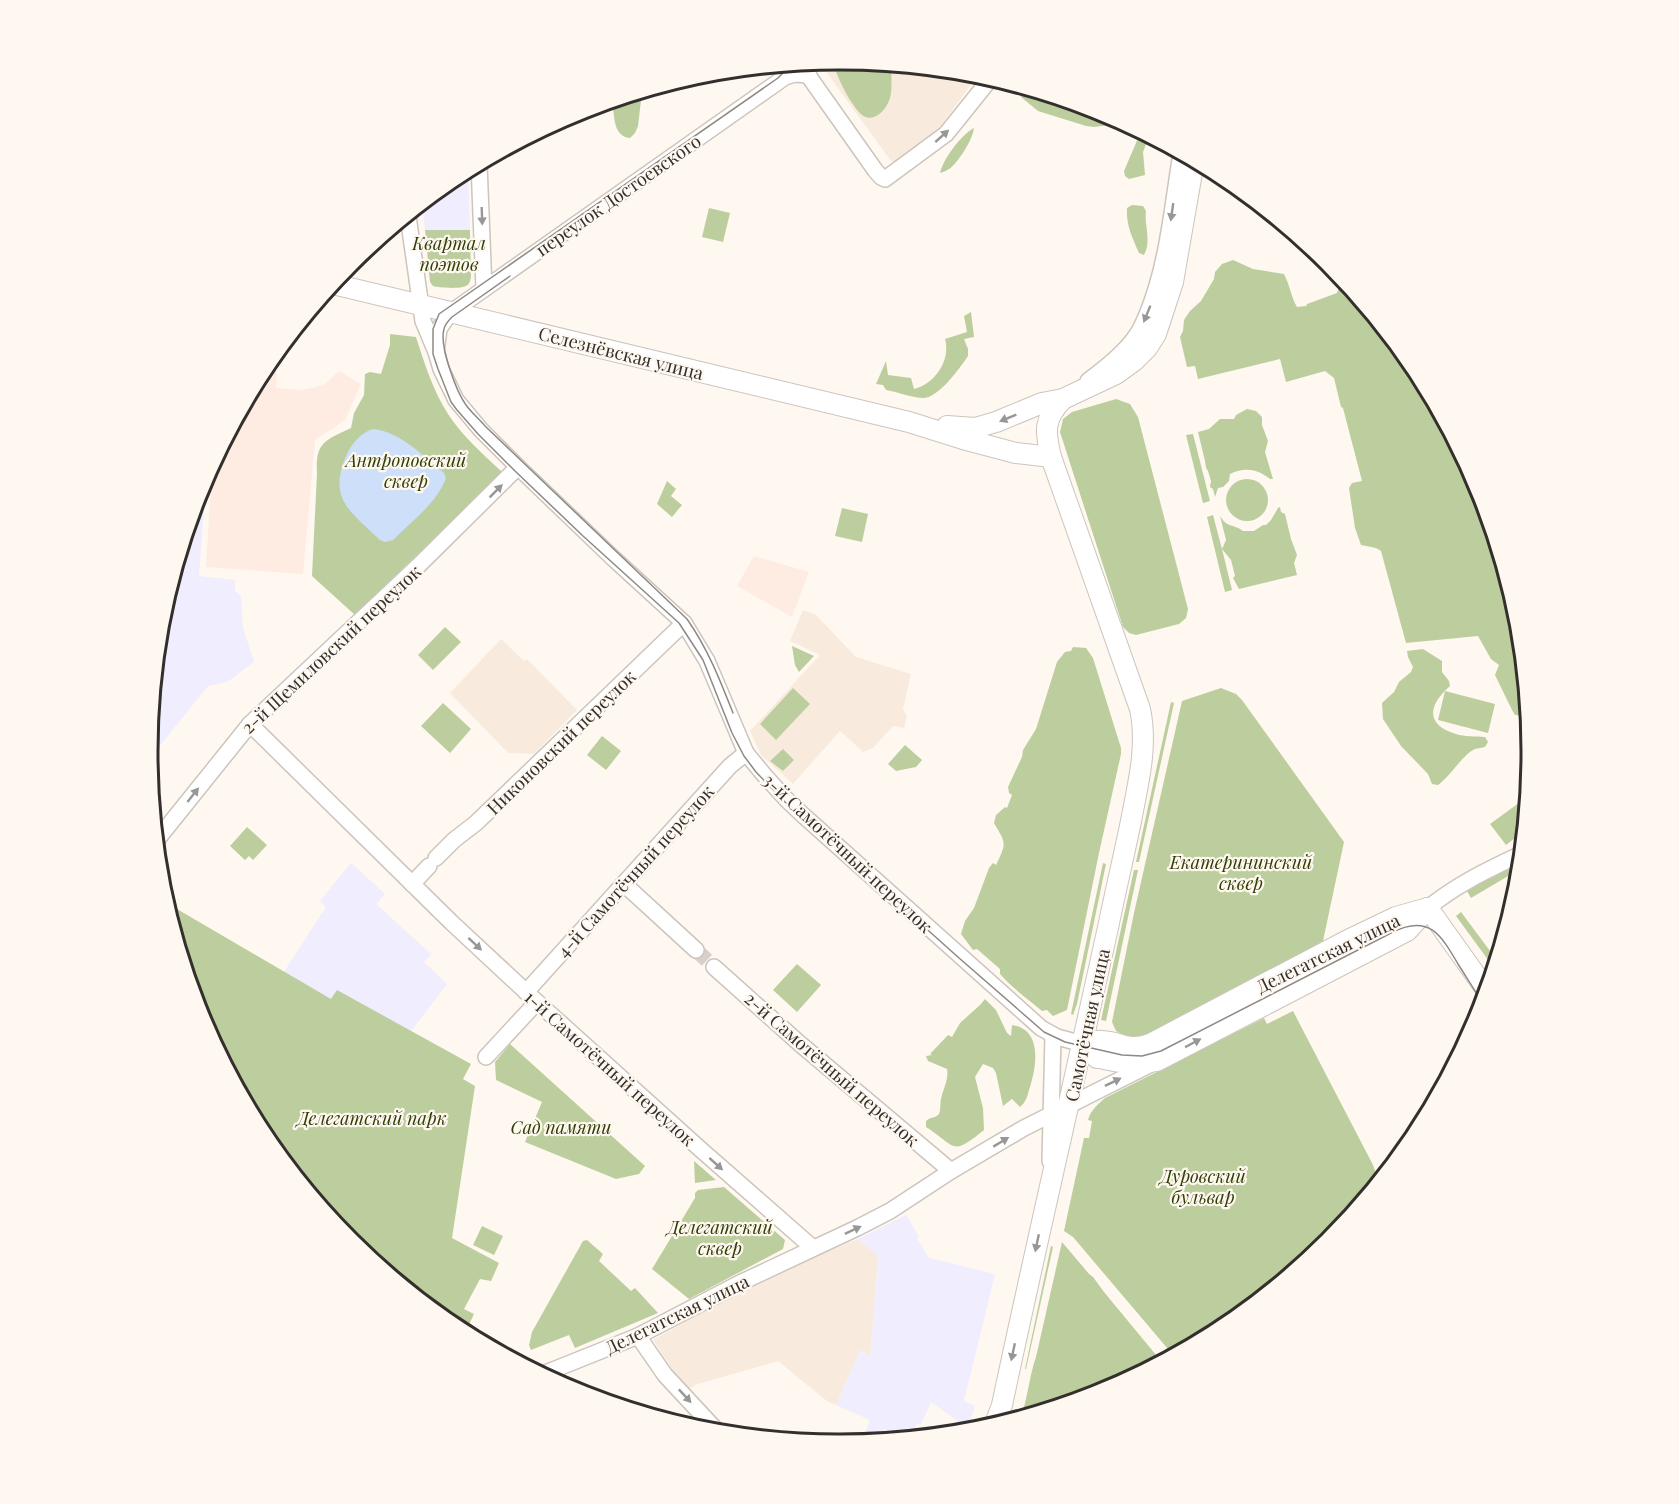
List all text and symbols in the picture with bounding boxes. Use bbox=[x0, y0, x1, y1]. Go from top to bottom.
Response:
street label: переулок Достоевского bbox=[531, 129, 706, 261]
one-way arrow bbox=[935, 129, 950, 143]
one-way arrow bbox=[1167, 202, 1176, 221]
one-way arrow bbox=[477, 207, 486, 226]
park label: Квартал поэтов bbox=[411, 231, 486, 276]
one-way arrow bbox=[1142, 306, 1152, 324]
street label: Селезнёвская улица bbox=[536, 321, 706, 385]
one-way arrow bbox=[998, 413, 1016, 423]
park label: Антроповский сквер bbox=[344, 448, 467, 493]
one-way arrow bbox=[488, 484, 502, 498]
street label: 2-й Щемиловский переулок bbox=[236, 559, 426, 739]
street label: Никоновский переулок bbox=[481, 664, 641, 820]
street label: 3-й Самотёчный переулок bbox=[758, 768, 938, 938]
street label: 4-й Самотёчный переулок bbox=[551, 780, 719, 962]
one-way arrow bbox=[186, 787, 198, 802]
park label: Екатерининский сквер bbox=[1169, 850, 1313, 895]
street label: Делегатская улица bbox=[1252, 908, 1404, 998]
one-way arrow bbox=[467, 937, 482, 950]
street label: Самотёчная улица bbox=[1059, 946, 1115, 1104]
street label: 1-й Самотёчный переулок bbox=[520, 985, 700, 1151]
street label: 2-й Самотёчный переулок bbox=[740, 987, 924, 1151]
one-way arrow bbox=[1185, 1038, 1202, 1047]
one-way arrow bbox=[1105, 1078, 1122, 1087]
park label: Делегатский парк bbox=[294, 1106, 447, 1130]
park label: Сад памяти bbox=[511, 1115, 611, 1139]
one-way arrow bbox=[993, 1136, 1009, 1147]
one-way arrow bbox=[709, 1157, 724, 1171]
park label: Дуровский бульвар bbox=[1157, 1164, 1247, 1209]
park label: Делегатский сквер bbox=[664, 1215, 773, 1260]
one-way arrow bbox=[845, 1225, 862, 1234]
one-way arrow bbox=[1031, 1234, 1041, 1253]
street label: Делегатская улица bbox=[601, 1269, 753, 1359]
one-way arrow bbox=[1008, 1342, 1017, 1361]
one-way arrow bbox=[678, 1389, 692, 1404]

